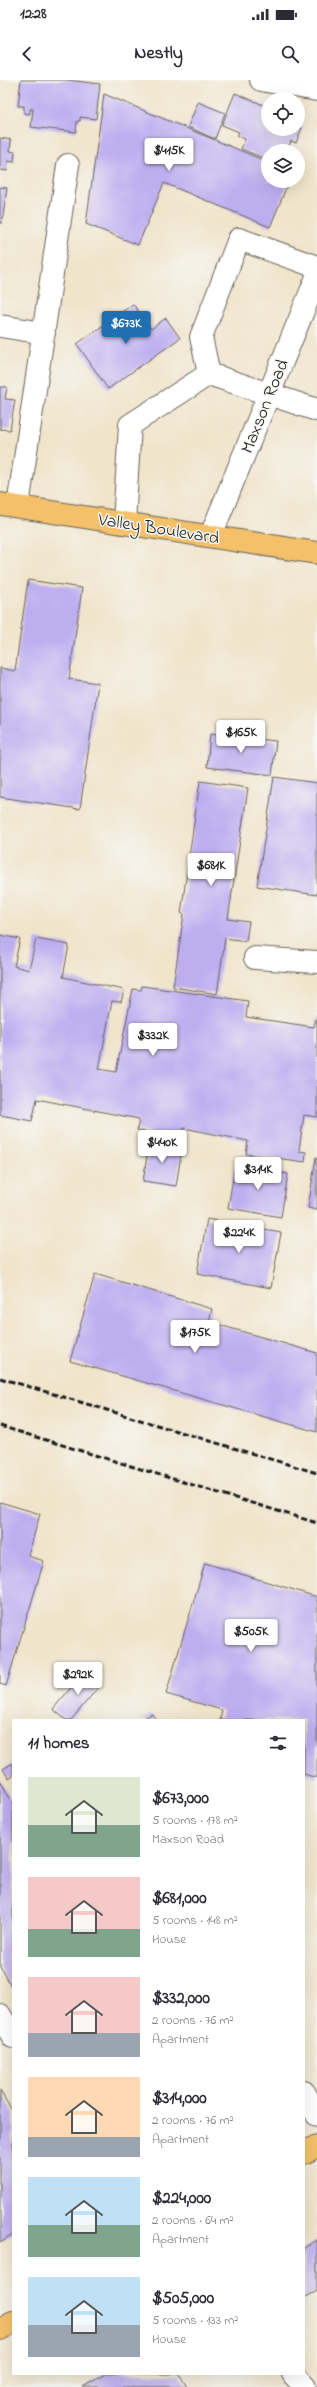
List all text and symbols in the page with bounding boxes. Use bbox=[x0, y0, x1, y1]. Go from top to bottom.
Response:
text: 12:28 bbox=[20, 3, 47, 25]
text: Nestly bbox=[134, 41, 183, 67]
icon: back bbox=[16, 43, 38, 65]
icon: search bbox=[279, 43, 301, 65]
map controls bbox=[261, 92, 305, 188]
button: locate bbox=[261, 92, 305, 136]
pin: $415K bbox=[141, 138, 197, 172]
text: $415K bbox=[153, 141, 185, 160]
button: layers bbox=[261, 144, 305, 188]
pin: $673K bbox=[98, 311, 154, 345]
text: $673K bbox=[111, 314, 141, 333]
street label: Maxson Road bbox=[235, 356, 297, 458]
street label: Valley Boulevard bbox=[95, 507, 221, 552]
pin: $165K bbox=[213, 720, 269, 754]
text: $165K bbox=[225, 723, 257, 742]
pin: $681K bbox=[183, 853, 239, 887]
text: $681K bbox=[197, 856, 225, 875]
pin: $332K bbox=[125, 1023, 181, 1057]
text: $332K bbox=[137, 1026, 169, 1045]
pin: $440K bbox=[134, 1130, 190, 1164]
text: $440K bbox=[147, 1133, 177, 1152]
pin: $314K bbox=[230, 1157, 286, 1191]
text: $314K bbox=[243, 1160, 273, 1179]
pin: $224K bbox=[211, 1220, 267, 1254]
text: $224K bbox=[223, 1223, 255, 1242]
pin: $175K bbox=[167, 1320, 223, 1354]
text: $175K bbox=[179, 1323, 211, 1342]
pin: $505K bbox=[223, 1619, 279, 1653]
text: $505K bbox=[234, 1622, 268, 1641]
pin: $292K bbox=[50, 1662, 106, 1696]
text: $292K bbox=[62, 1665, 94, 1684]
text: 11 homes bbox=[28, 1731, 89, 1756]
icon: filters bbox=[267, 1732, 289, 1754]
text: $673,000 bbox=[152, 1786, 209, 1811]
icon: home bbox=[60, 1793, 108, 1841]
text: 5 rooms · 178 m² bbox=[152, 1811, 238, 1830]
text: Maxson Road bbox=[152, 1830, 224, 1849]
text: $681,000 bbox=[152, 1886, 207, 1911]
icon: home bbox=[60, 1893, 108, 1941]
text: 5 rooms · 148 m² bbox=[152, 1911, 238, 1930]
text: House bbox=[152, 1930, 186, 1949]
text: $332,000 bbox=[152, 1986, 210, 2011]
icon: home bbox=[60, 1993, 108, 2041]
text: 2 rooms · 76 m² bbox=[152, 2011, 234, 2030]
text: Apartment bbox=[152, 2030, 209, 2049]
text: $314,000 bbox=[152, 2086, 207, 2111]
icon: home bbox=[60, 2093, 108, 2141]
text: 2 rooms · 76 m² bbox=[152, 2111, 234, 2130]
text: Apartment bbox=[152, 2130, 209, 2149]
text: $224,000 bbox=[152, 2186, 211, 2211]
icon: home bbox=[60, 2193, 108, 2241]
text: 2 rooms · 64 m² bbox=[152, 2211, 234, 2230]
text: Apartment bbox=[152, 2230, 209, 2249]
text: $505,000 bbox=[152, 2286, 214, 2311]
icon: home bbox=[60, 2293, 108, 2341]
text: 5 rooms · 133 m² bbox=[152, 2311, 238, 2330]
text: House bbox=[152, 2330, 186, 2349]

